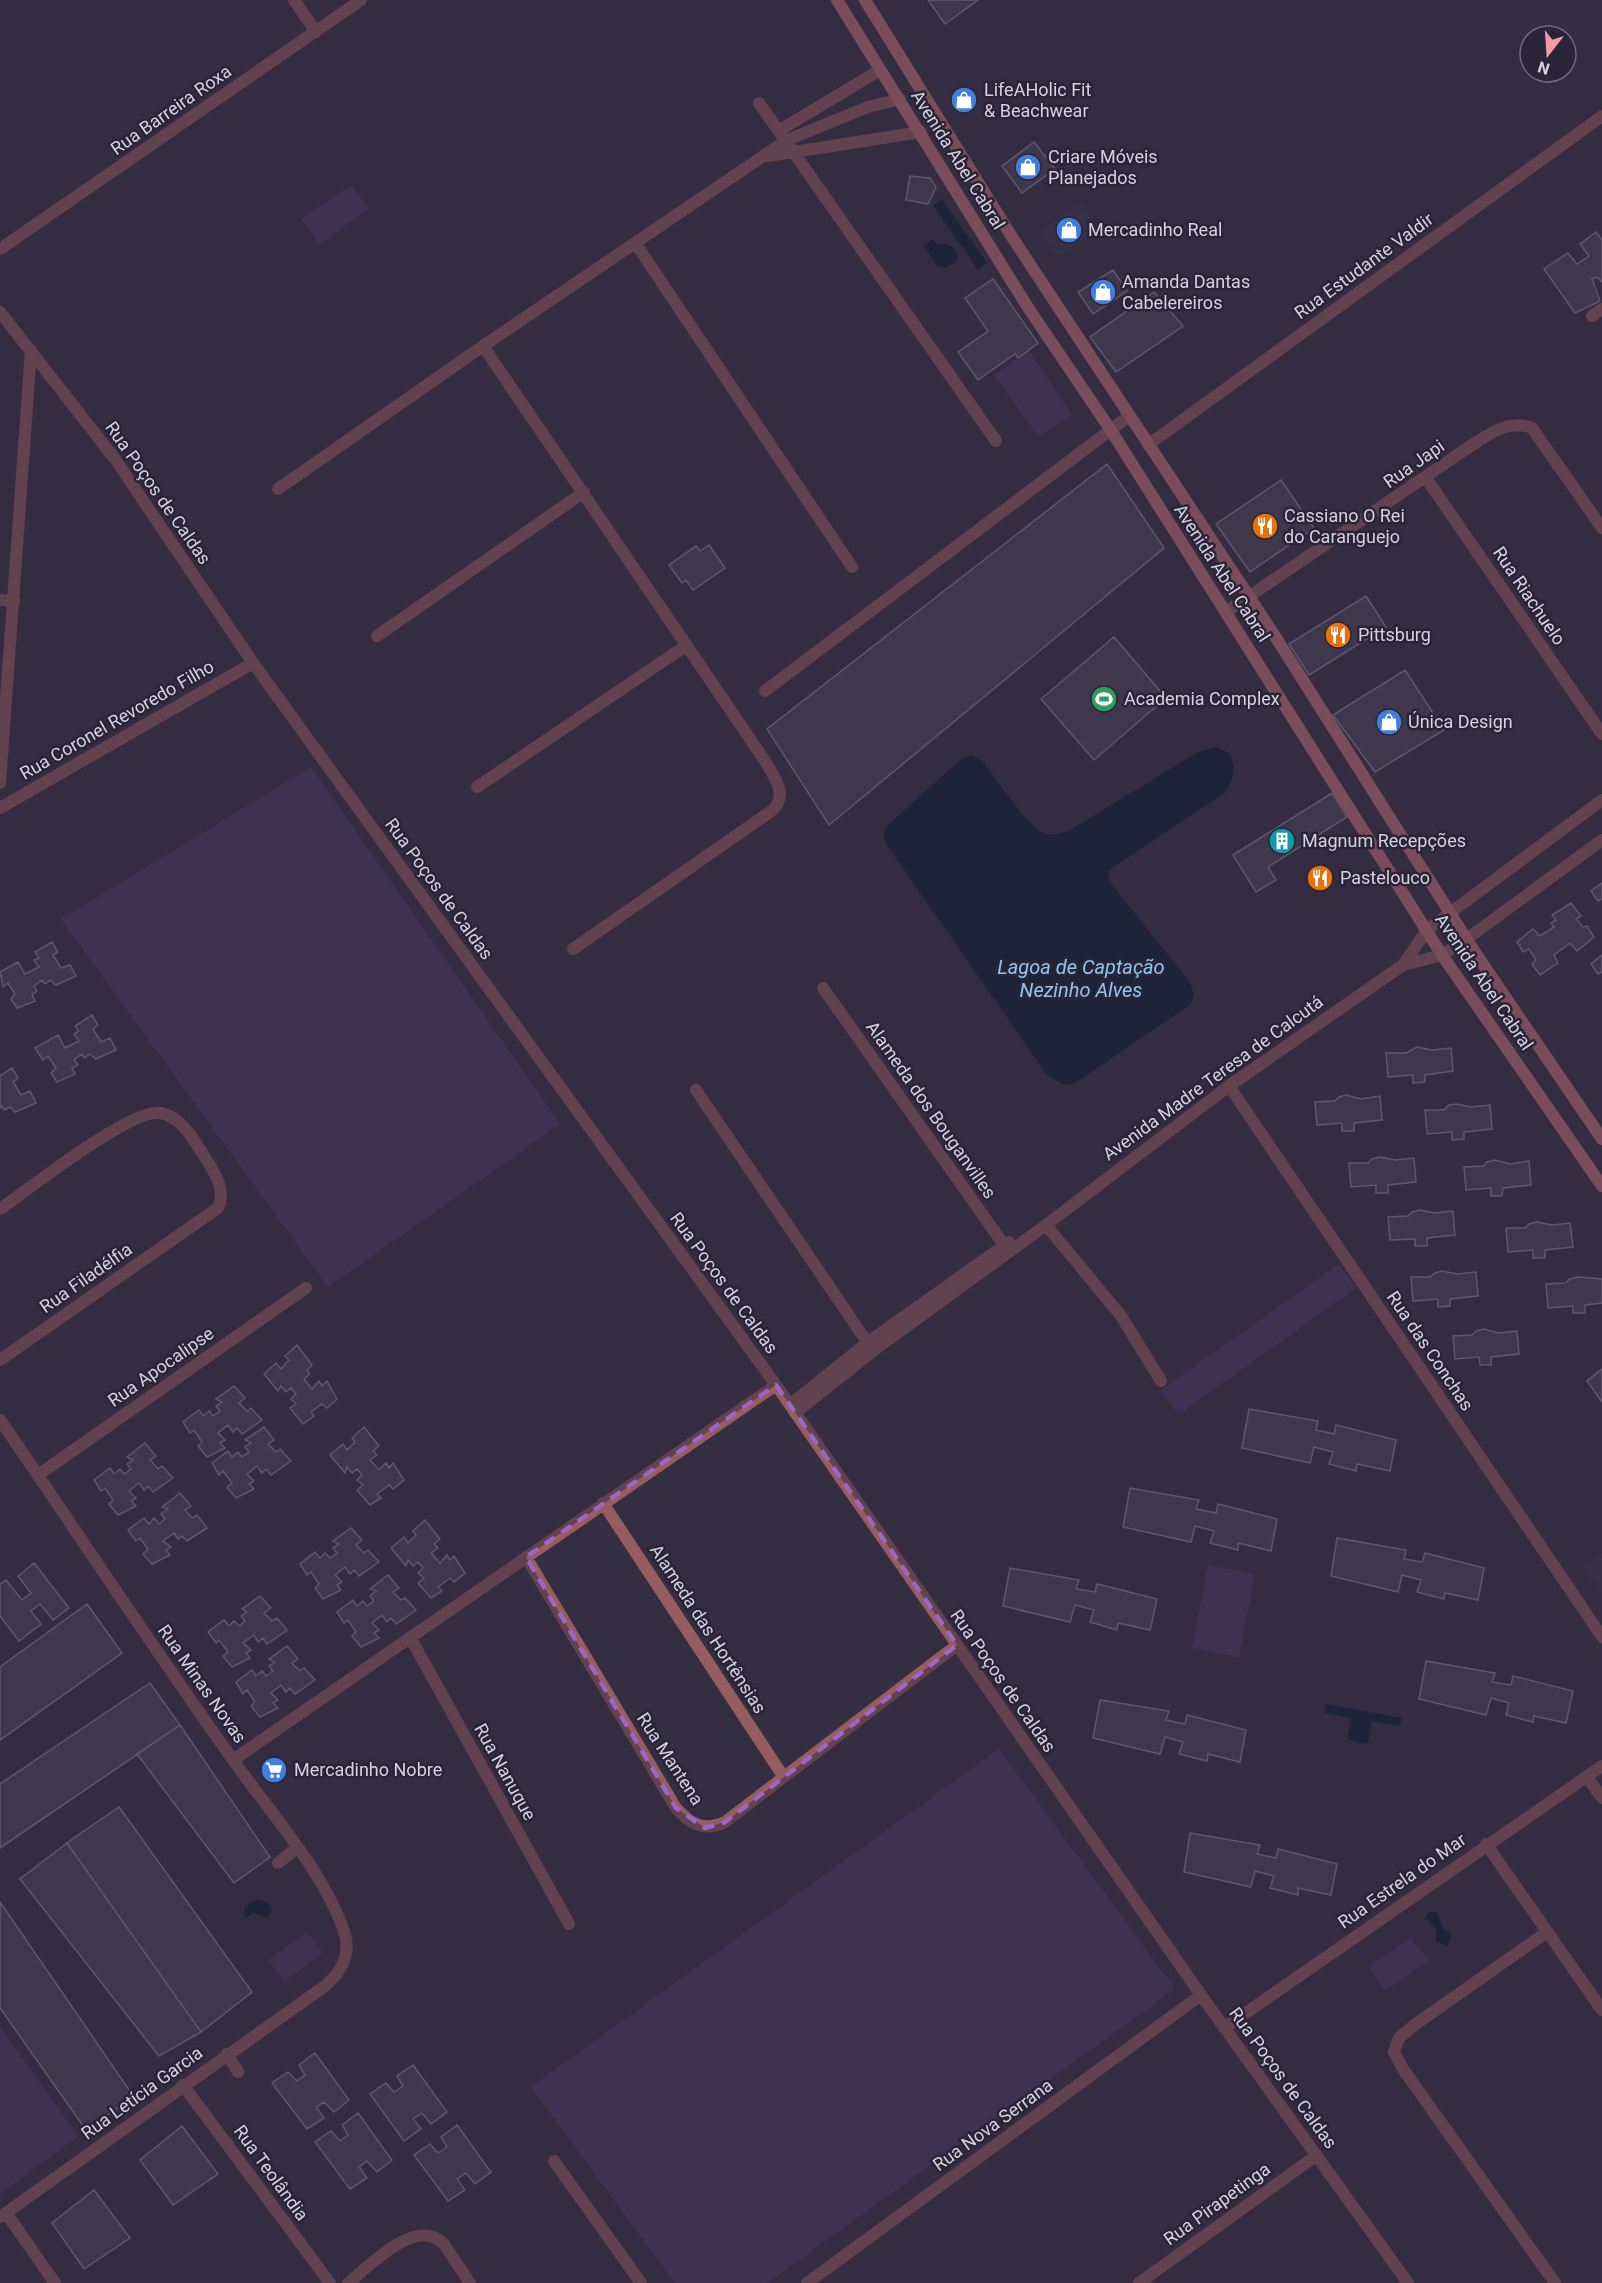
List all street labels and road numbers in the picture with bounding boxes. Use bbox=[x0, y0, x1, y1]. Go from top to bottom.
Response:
street label: Rua Barreira Roxa bbox=[106, 60, 235, 159]
street label: Avenida Abel Cabral bbox=[907, 86, 1010, 233]
street label: Rua Estudante Valdir bbox=[1290, 208, 1437, 323]
street label: Rua Poços de Caldas bbox=[101, 417, 216, 568]
street label: Rua Japi bbox=[1379, 435, 1448, 492]
street label: Avenida Abel Cabral bbox=[1170, 500, 1275, 646]
street label: Rua Riachuelo bbox=[1489, 543, 1570, 649]
street label: Rua Coronel Revoredo Filho bbox=[16, 655, 217, 784]
street label: Rua Poços de Caldas bbox=[381, 814, 498, 963]
street label: Avenida Abel Cabral bbox=[1431, 910, 1538, 1054]
street label: Avenida Madre Teresa de Calcutá bbox=[1099, 991, 1327, 1165]
street label: Alameda dos Bouganvilles bbox=[862, 1017, 1001, 1202]
street label: Rua Poços de Caldas bbox=[666, 1208, 783, 1357]
street label: Rua Filadélfia bbox=[36, 1238, 136, 1317]
street label: Rua das Conchas bbox=[1383, 1287, 1478, 1414]
street label: Rua Apocalipse bbox=[104, 1322, 218, 1411]
street label: Alameda das Hortênsias bbox=[646, 1540, 771, 1717]
street label: Rua Poços de Caldas bbox=[946, 1605, 1061, 1756]
street label: Rua Minas Novas bbox=[154, 1621, 251, 1747]
street label: Rua Mantena bbox=[633, 1709, 708, 1809]
street label: Rua Nanuque bbox=[470, 1720, 541, 1824]
street label: Rua Estrela do Mar bbox=[1334, 1829, 1470, 1933]
street label: Rua Poços de Caldas bbox=[1225, 2003, 1342, 2152]
street label: Rua Letícia Garcia bbox=[77, 2042, 206, 2144]
street label: Rua Nova Serrana bbox=[929, 2074, 1057, 2175]
street label: Rua Teolândia bbox=[230, 2121, 313, 2225]
street label: Rua Pirapetinga bbox=[1159, 2158, 1274, 2249]

